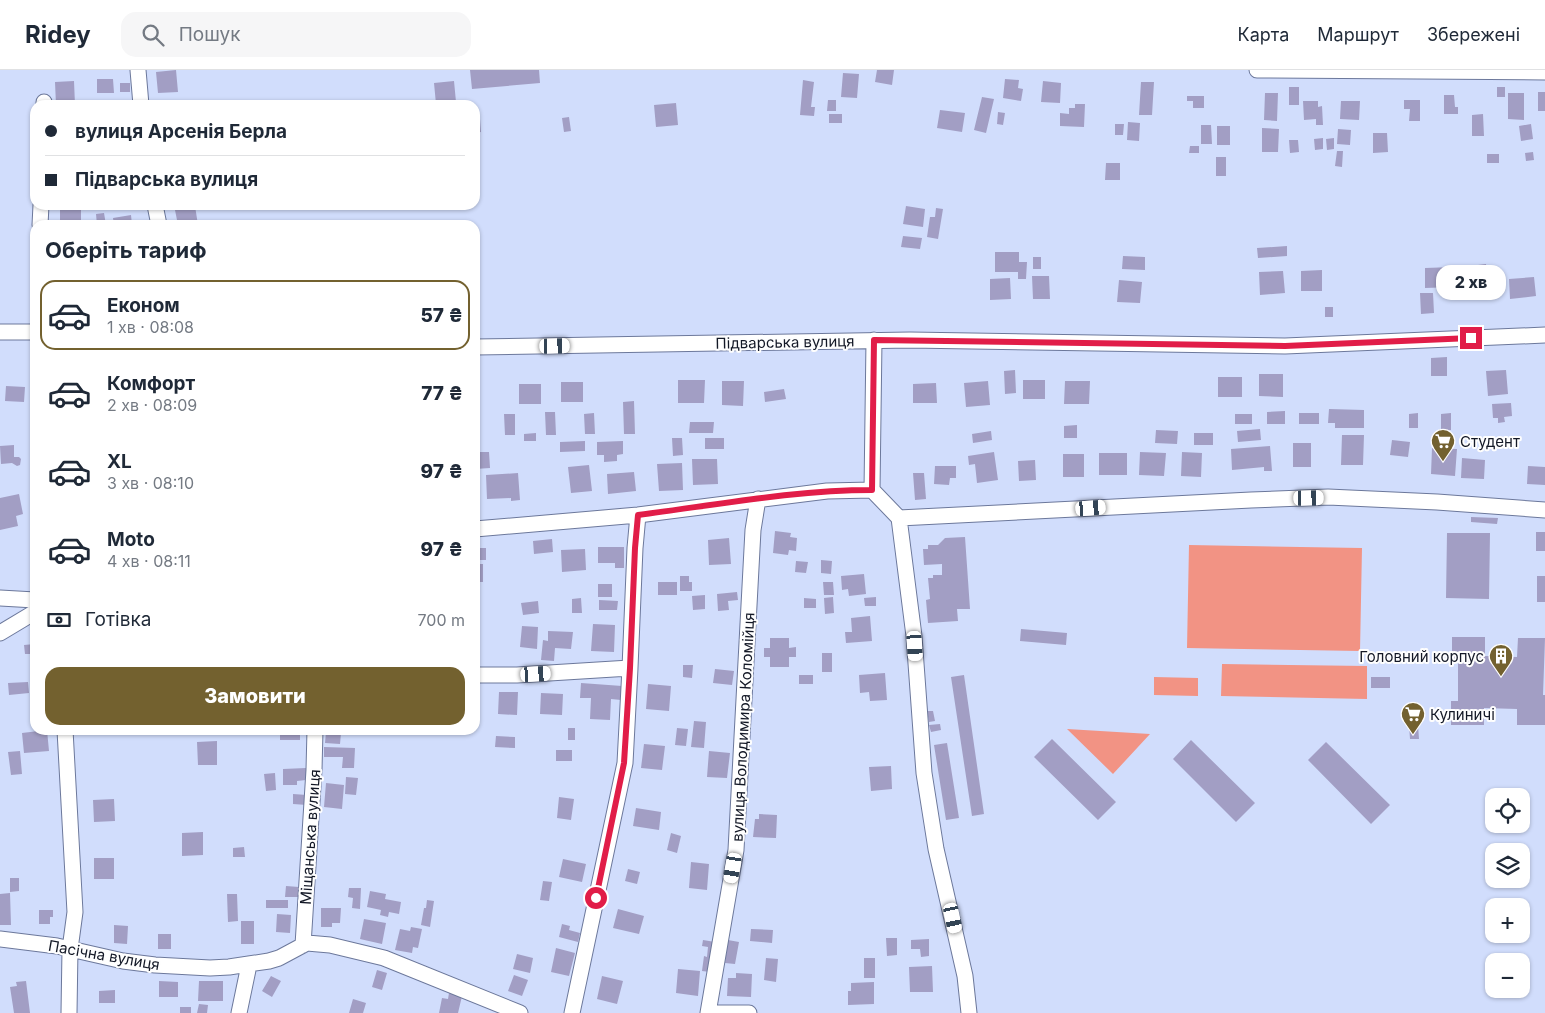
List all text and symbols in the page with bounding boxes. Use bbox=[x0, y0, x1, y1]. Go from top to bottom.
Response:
search box bbox=[121, 12, 471, 57]
text: Ridey bbox=[25, 20, 91, 49]
icon: search bbox=[139, 21, 167, 49]
text: Пошук bbox=[179, 23, 241, 46]
text: Карта bbox=[1238, 24, 1289, 45]
text: Маршрут bbox=[1317, 24, 1399, 45]
text: Збережені bbox=[1427, 24, 1520, 45]
text: вулиця Арсенія Берла bbox=[75, 120, 287, 143]
text: Підварська вулиця bbox=[75, 168, 258, 191]
text: Оберіть тариф bbox=[45, 237, 206, 263]
callout: 2 хв bbox=[1436, 266, 1506, 300]
text: 2 хв bbox=[1455, 272, 1487, 292]
icon: car bbox=[47, 293, 92, 338]
text: Економ bbox=[107, 294, 180, 317]
text: 57 ₴ bbox=[420, 304, 463, 327]
text: 1 хв · 08:08 bbox=[107, 317, 194, 337]
route end bbox=[1460, 327, 1482, 349]
street label: Підварська вулиця bbox=[715, 331, 855, 353]
car bbox=[539, 338, 570, 354]
icon: car bbox=[47, 371, 92, 416]
text: Комфорт bbox=[107, 372, 195, 395]
text: 77 ₴ bbox=[421, 382, 463, 405]
text: 2 хв · 08:09 bbox=[107, 395, 197, 415]
supermarket icon: Студент bbox=[1430, 428, 1456, 462]
place label: Студент bbox=[1460, 432, 1520, 451]
icon: car bbox=[47, 449, 92, 494]
text: XL bbox=[107, 450, 132, 473]
text: 97 ₴ bbox=[421, 460, 463, 483]
text: 3 хв · 08:10 bbox=[107, 473, 194, 493]
car bbox=[1293, 490, 1324, 506]
car bbox=[1075, 499, 1106, 517]
icon: car bbox=[47, 527, 92, 572]
text: Moto bbox=[107, 528, 155, 551]
text: 97 ₴ bbox=[421, 538, 463, 561]
text: 4 хв · 08:11 bbox=[107, 551, 191, 571]
icon: cash bbox=[45, 606, 73, 634]
text: Готівка bbox=[85, 608, 151, 631]
text: 700 m bbox=[417, 610, 465, 630]
street label: вулиця Володимира Коломійця bbox=[728, 612, 758, 842]
car bbox=[906, 631, 923, 661]
building icon: Головний корпус bbox=[1488, 643, 1514, 677]
place label: Головний корпус bbox=[1359, 647, 1484, 666]
car bbox=[520, 666, 551, 682]
button: Замовити bbox=[45, 667, 465, 725]
supermarket icon: Кулиничі bbox=[1400, 701, 1426, 735]
place label: Кулиничі bbox=[1430, 705, 1495, 724]
street label: Міщанська вулиця bbox=[296, 769, 324, 905]
map controls bbox=[1485, 788, 1530, 998]
button: locate bbox=[1485, 788, 1530, 833]
button: layers bbox=[1485, 843, 1530, 888]
car bbox=[723, 852, 742, 884]
route start bbox=[585, 887, 607, 909]
button: + bbox=[1485, 898, 1530, 943]
car bbox=[942, 902, 963, 934]
street label: Пасічна вулиця bbox=[47, 936, 161, 974]
button: − bbox=[1485, 953, 1530, 998]

